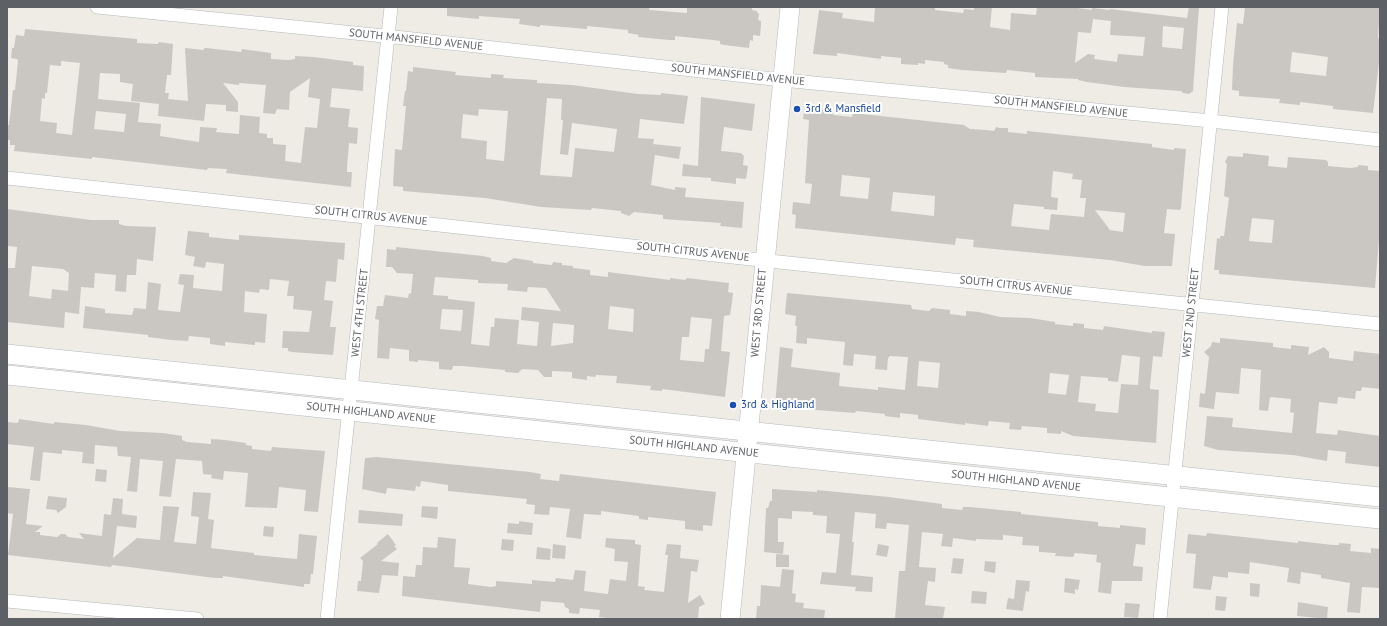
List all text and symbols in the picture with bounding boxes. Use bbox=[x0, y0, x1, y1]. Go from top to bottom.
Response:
street label: SOUTH MANSFIELD AVENUE bbox=[348, 26, 484, 54]
street label: SOUTH MANSFIELD AVENUE bbox=[670, 61, 806, 89]
street label: SOUTH MANSFIELD AVENUE bbox=[993, 93, 1129, 121]
place label: 3rd & Mansfield bbox=[805, 102, 881, 116]
marker: 3rd & Mansfield bbox=[792, 104, 802, 114]
street label: SOUTH CITRUS AVENUE bbox=[314, 203, 428, 229]
street label: SOUTH CITRUS AVENUE bbox=[636, 239, 750, 265]
street label: WEST 4TH STREET bbox=[349, 268, 371, 358]
street label: WEST 3RD STREET bbox=[749, 268, 769, 358]
street label: WEST 2ND STREET bbox=[1180, 268, 1202, 358]
street label: SOUTH CITRUS AVENUE bbox=[959, 273, 1073, 299]
place label: 3rd & Highland bbox=[741, 398, 814, 412]
street label: SOUTH HIGHLAND AVENUE bbox=[306, 400, 436, 426]
marker: 3rd & Highland bbox=[728, 400, 738, 410]
street label: SOUTH HIGHLAND AVENUE bbox=[629, 434, 759, 460]
street label: SOUTH HIGHLAND AVENUE bbox=[951, 468, 1081, 494]

